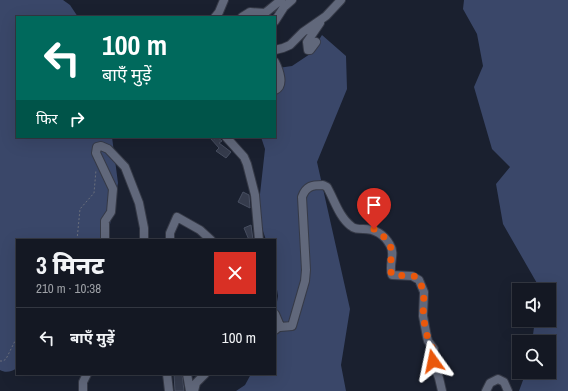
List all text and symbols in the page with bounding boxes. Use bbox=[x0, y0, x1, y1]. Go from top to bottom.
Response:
text: 100 m bbox=[102, 26, 167, 64]
icon: left bbox=[36, 32, 88, 84]
text: बाएँ मुड़ें bbox=[102, 62, 151, 87]
text: फिर bbox=[36, 108, 58, 129]
icon: right bbox=[66, 108, 88, 130]
pin bbox=[357, 188, 391, 229]
icon: arrive bbox=[363, 194, 385, 216]
text: 3 मिनट bbox=[36, 249, 104, 281]
button: close bbox=[214, 252, 256, 294]
text: 210 m · 10:38 bbox=[36, 280, 101, 297]
map controls bbox=[512, 283, 556, 379]
button: sound bbox=[512, 283, 556, 327]
icon: left bbox=[36, 327, 58, 349]
text: बाएँ मुड़ें bbox=[70, 327, 115, 348]
text: 100 m bbox=[222, 327, 256, 348]
button: search bbox=[512, 335, 556, 379]
position arrow bbox=[412, 340, 454, 382]

